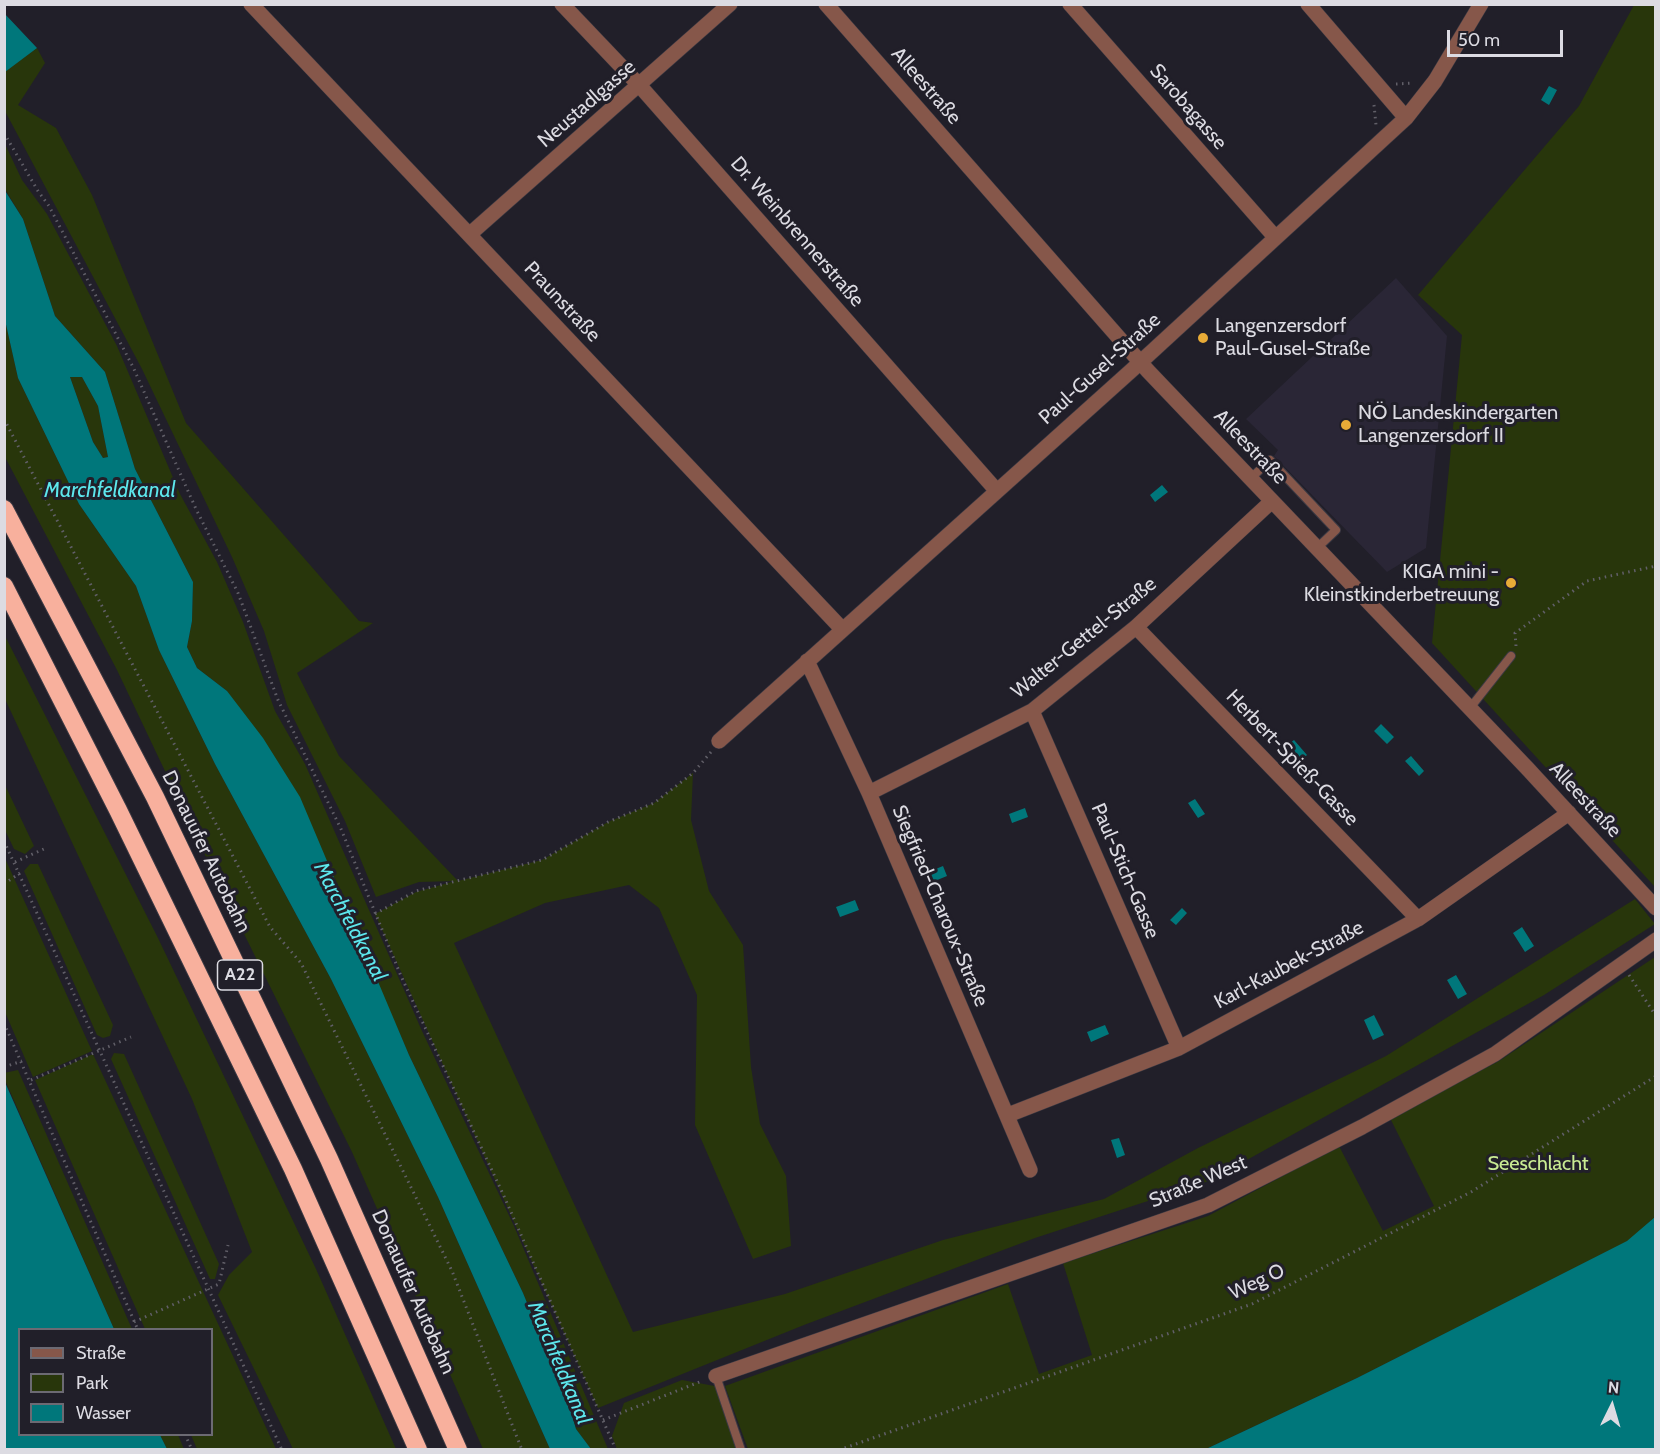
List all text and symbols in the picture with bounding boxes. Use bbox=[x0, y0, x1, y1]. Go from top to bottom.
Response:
scale bar bbox=[1450, 18, 1566, 56]
text: 50 m bbox=[1458, 29, 1500, 51]
street label: Alleestraße bbox=[886, 42, 966, 130]
street label: Neustadlgasse bbox=[533, 55, 641, 153]
street label: Sarobagasse bbox=[1144, 59, 1232, 155]
street label: Dr. Weinbrennerstraße bbox=[725, 152, 869, 312]
street label: Praunstraße bbox=[519, 257, 605, 347]
street label: Paul-Gusel-Straße bbox=[1034, 308, 1166, 430]
place label: Langenzersdorf Paul-Gusel-Straße bbox=[1215, 314, 1370, 361]
marker: Langenzersdorf Paul-Gusel-Straße bbox=[1196, 331, 1210, 345]
place label: NÖ Landeskindergarten Langenzersdorf II bbox=[1358, 401, 1558, 448]
street label: Alleestraße bbox=[1209, 405, 1291, 489]
marker: NÖ Landeskindergarten Langenzersdorf II bbox=[1339, 418, 1353, 432]
water label: Marchfeldkanal bbox=[44, 478, 176, 504]
place label: KIGA mini - Kleinstkinderbetreuung bbox=[1304, 560, 1499, 607]
street label: Walter-Gettel-Straße bbox=[1007, 572, 1161, 704]
marker: KIGA mini - Kleinstkinderbetreuung bbox=[1504, 576, 1518, 590]
street label: Herbert-Spieß-Gasse bbox=[1221, 685, 1363, 831]
street label: Alleestraße bbox=[1544, 757, 1626, 843]
street label: Donauufer Autobahn bbox=[156, 767, 256, 937]
street label: Paul-Stich-Gasse bbox=[1086, 800, 1164, 942]
street label: Siegfried-Charoux-Straße bbox=[887, 802, 993, 1010]
water label: Marchfeldkanal bbox=[308, 858, 392, 986]
street label: Karl-Kaubek-Straße bbox=[1210, 916, 1368, 1014]
road number: A22 bbox=[218, 960, 262, 990]
street label: Straße West bbox=[1146, 1151, 1250, 1213]
park label: Seeschlacht bbox=[1487, 1152, 1589, 1176]
street label: Donauufer Autobahn bbox=[366, 1206, 460, 1378]
street label: Weg O bbox=[1226, 1259, 1288, 1305]
water label: Marchfeldkanal bbox=[522, 1298, 596, 1428]
legend bbox=[18, 1328, 213, 1436]
text: Straße bbox=[76, 1342, 126, 1364]
text: Park bbox=[76, 1372, 108, 1394]
north arrow bbox=[1582, 1376, 1642, 1436]
text: N bbox=[1607, 1378, 1620, 1398]
text: Wasser bbox=[76, 1402, 131, 1424]

